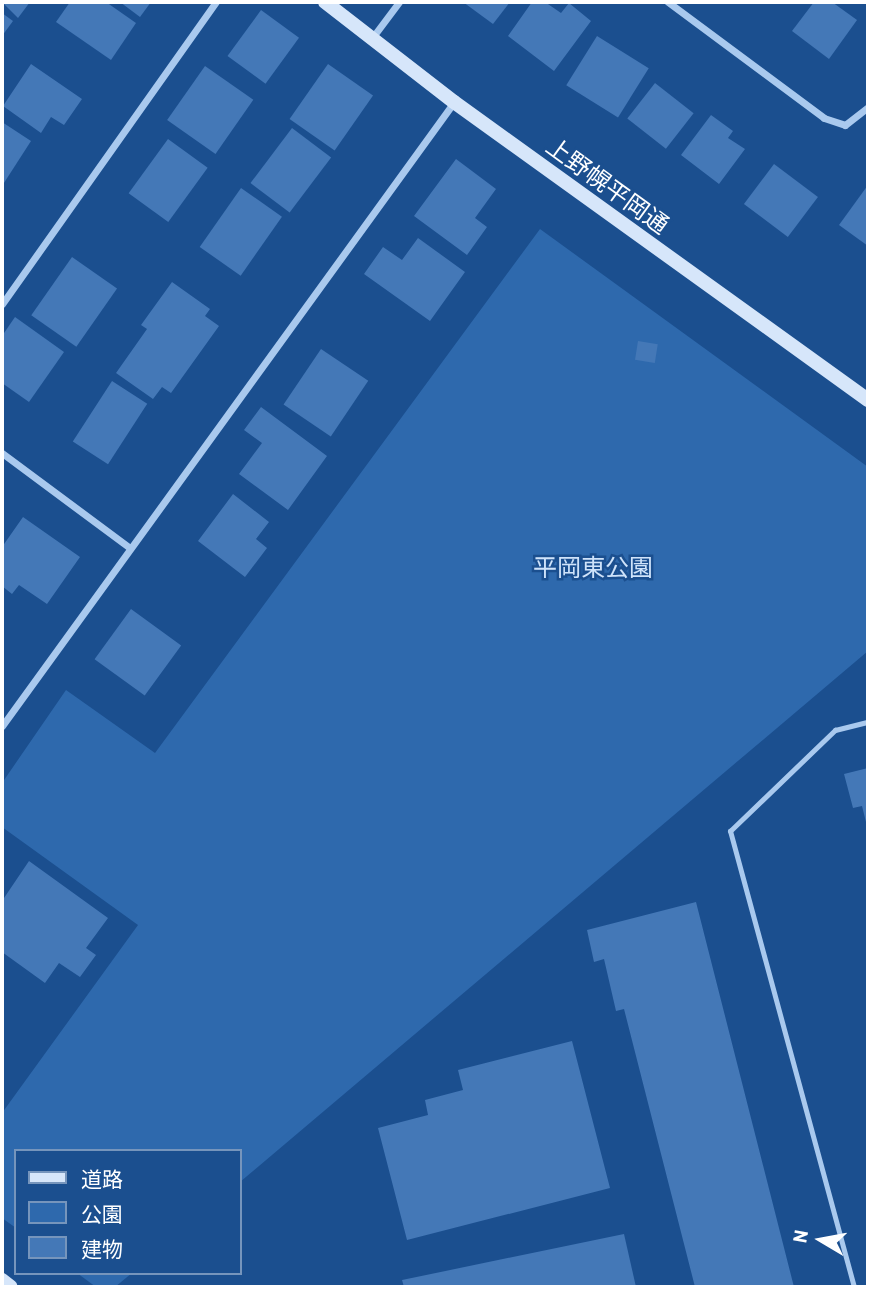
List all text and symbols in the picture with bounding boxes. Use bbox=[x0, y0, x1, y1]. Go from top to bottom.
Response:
street label: 上野幌平岡通 bbox=[541, 131, 675, 239]
park label: 平岡東公園 bbox=[533, 553, 653, 581]
legend bbox=[14, 1149, 242, 1275]
text: 道路 bbox=[81, 1166, 123, 1191]
text: 公園 bbox=[81, 1201, 123, 1226]
north arrow bbox=[786, 1205, 856, 1275]
text: N bbox=[787, 1228, 812, 1244]
text: 建物 bbox=[81, 1236, 123, 1261]

